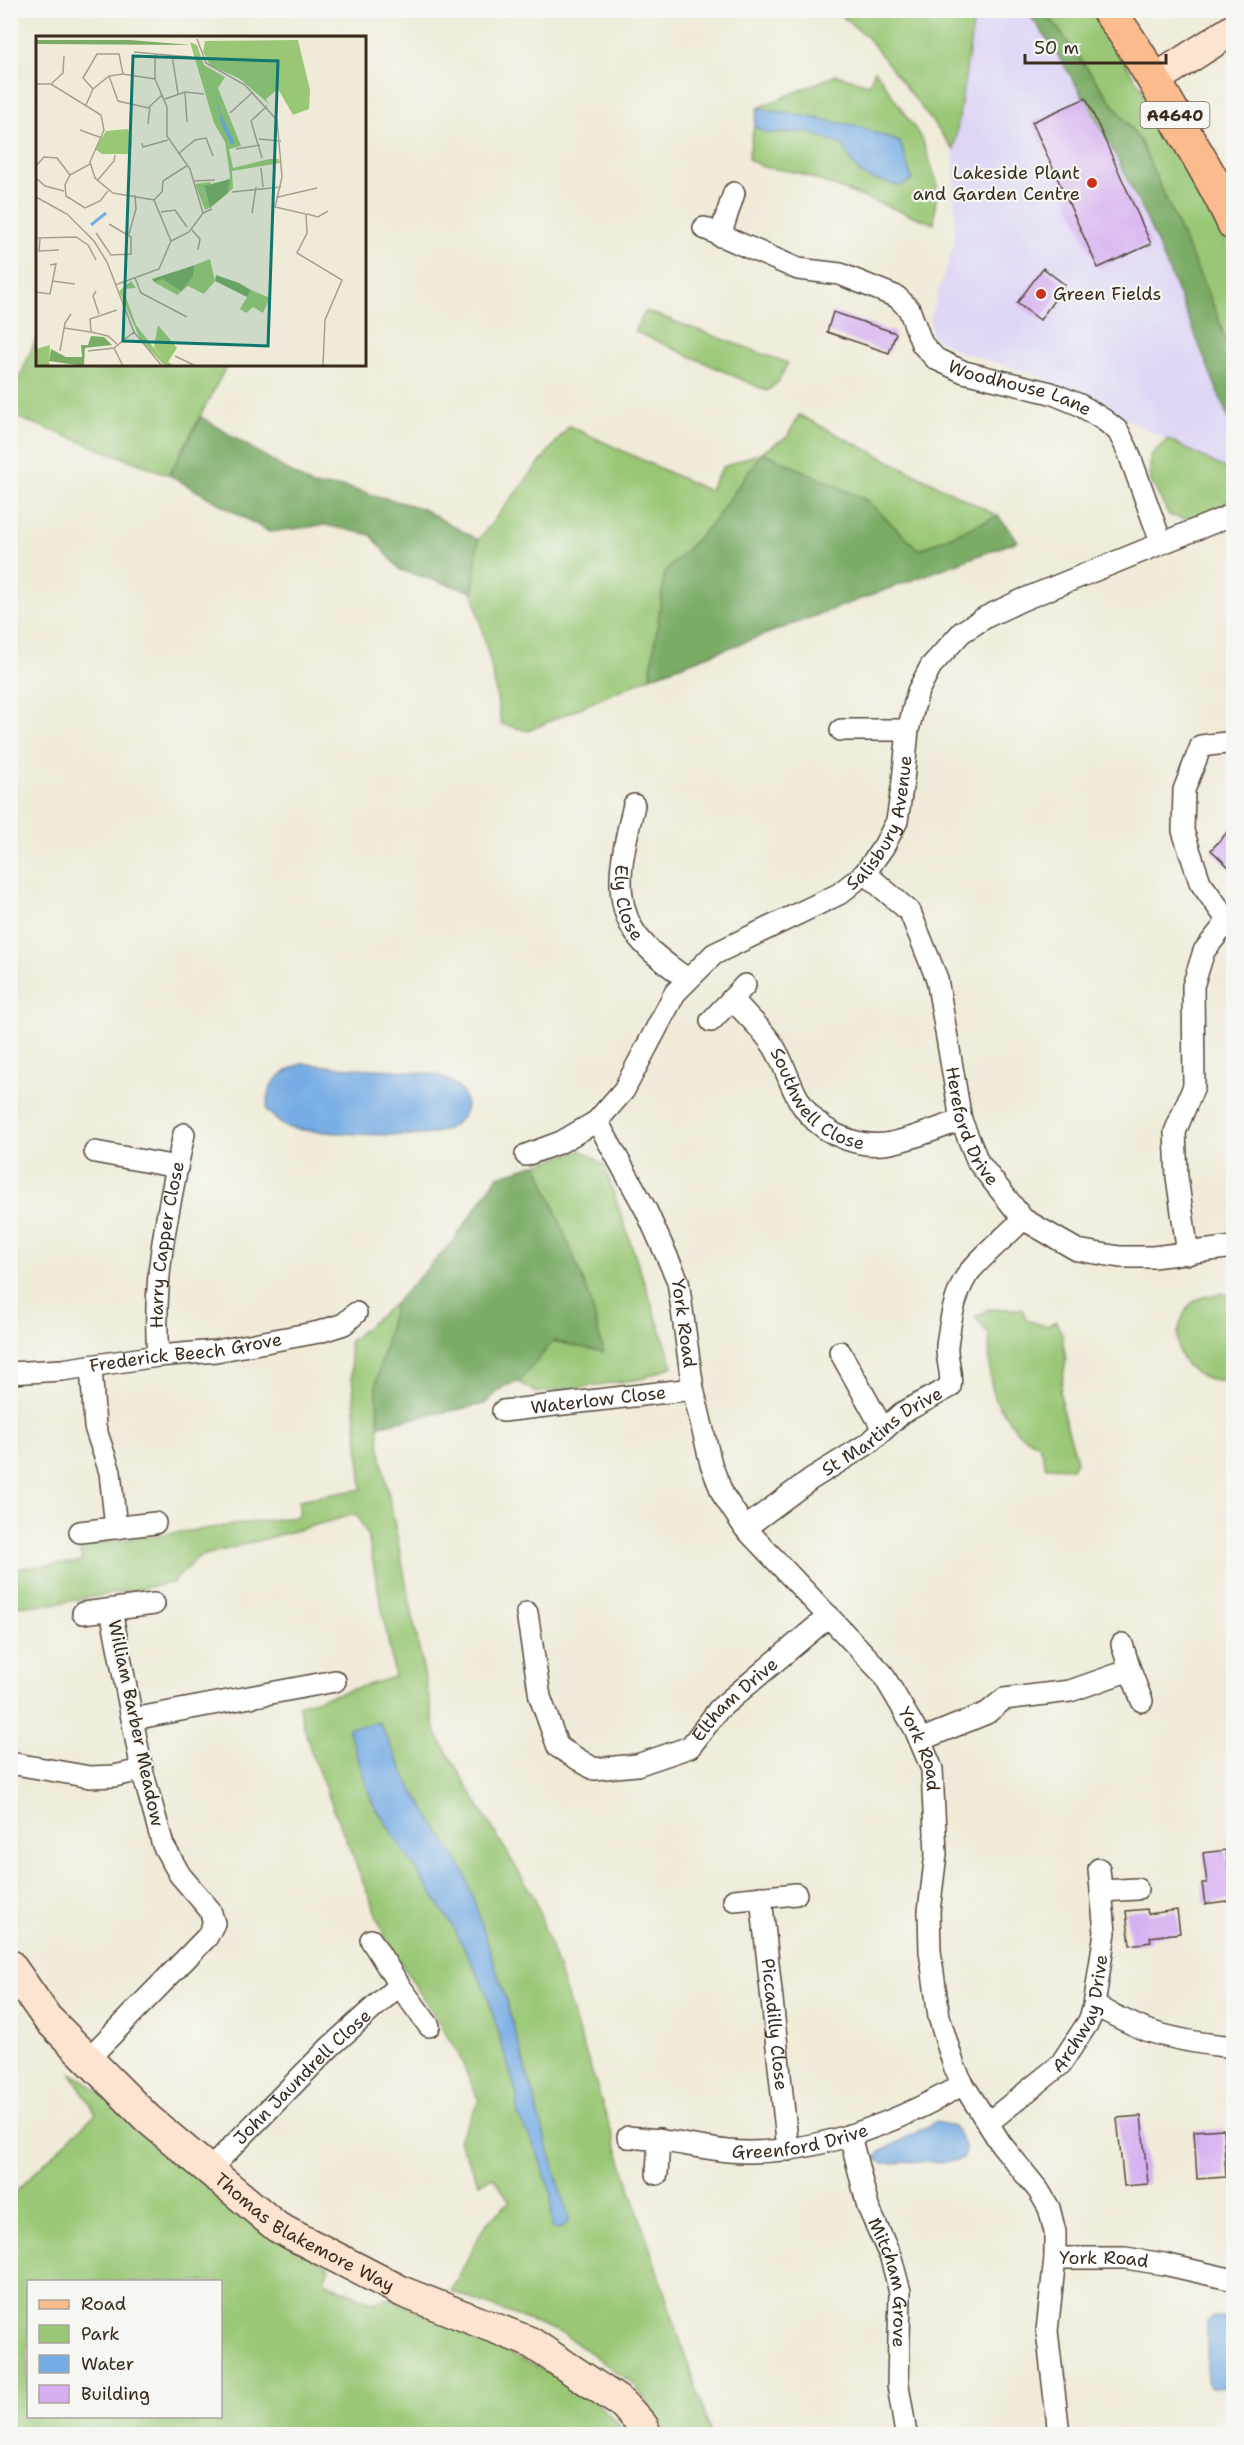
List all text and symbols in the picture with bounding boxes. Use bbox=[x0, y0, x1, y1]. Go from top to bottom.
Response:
scale bar bbox=[1025, 27, 1166, 65]
inset map bbox=[36, 36, 366, 366]
text: 50 m bbox=[1034, 36, 1079, 60]
road number: A4640 bbox=[1140, 102, 1210, 128]
place label: Lakeside Plant and Garden Centre bbox=[913, 161, 1080, 206]
marker: Lakeside Plant and Garden Centre bbox=[1085, 176, 1099, 190]
place label: Green Fields bbox=[1053, 282, 1161, 306]
marker: Green Fields bbox=[1034, 287, 1048, 301]
street label: Woodhouse Lane bbox=[944, 354, 1096, 421]
street label: Salisbury Avenue bbox=[841, 754, 917, 896]
street label: Ely Close bbox=[609, 864, 649, 946]
street label: Southwell Close bbox=[765, 1043, 867, 1155]
street label: Hereford Drive bbox=[940, 1065, 1004, 1191]
street label: Harry Capper Close bbox=[145, 1159, 190, 1328]
street label: York Road bbox=[666, 1277, 702, 1369]
street label: Frederick Beech Grove bbox=[88, 1327, 284, 1378]
street label: Waterlow Close bbox=[529, 1380, 667, 1420]
street label: St Martins Drive bbox=[817, 1381, 947, 1482]
street label: William Barber Meadow bbox=[102, 1617, 170, 1829]
street label: Eltham Drive bbox=[686, 1652, 783, 1747]
street label: York Road bbox=[893, 1702, 945, 1792]
street label: Archway Drive bbox=[1047, 1953, 1113, 2078]
street label: Piccadilly Close bbox=[756, 1957, 794, 2091]
street label: John Jaundrell Close bbox=[229, 2004, 376, 2150]
street label: Greenford Drive bbox=[731, 2118, 871, 2164]
street label: Thomas Blakemore Way bbox=[209, 2168, 399, 2298]
street label: Mitcham Grove bbox=[862, 2214, 912, 2348]
street label: York Road bbox=[1059, 2246, 1150, 2273]
legend bbox=[27, 2280, 222, 2418]
text: Road bbox=[81, 2292, 126, 2316]
text: Park bbox=[81, 2322, 120, 2346]
text: Water bbox=[81, 2352, 134, 2376]
text: Building bbox=[81, 2382, 150, 2406]

